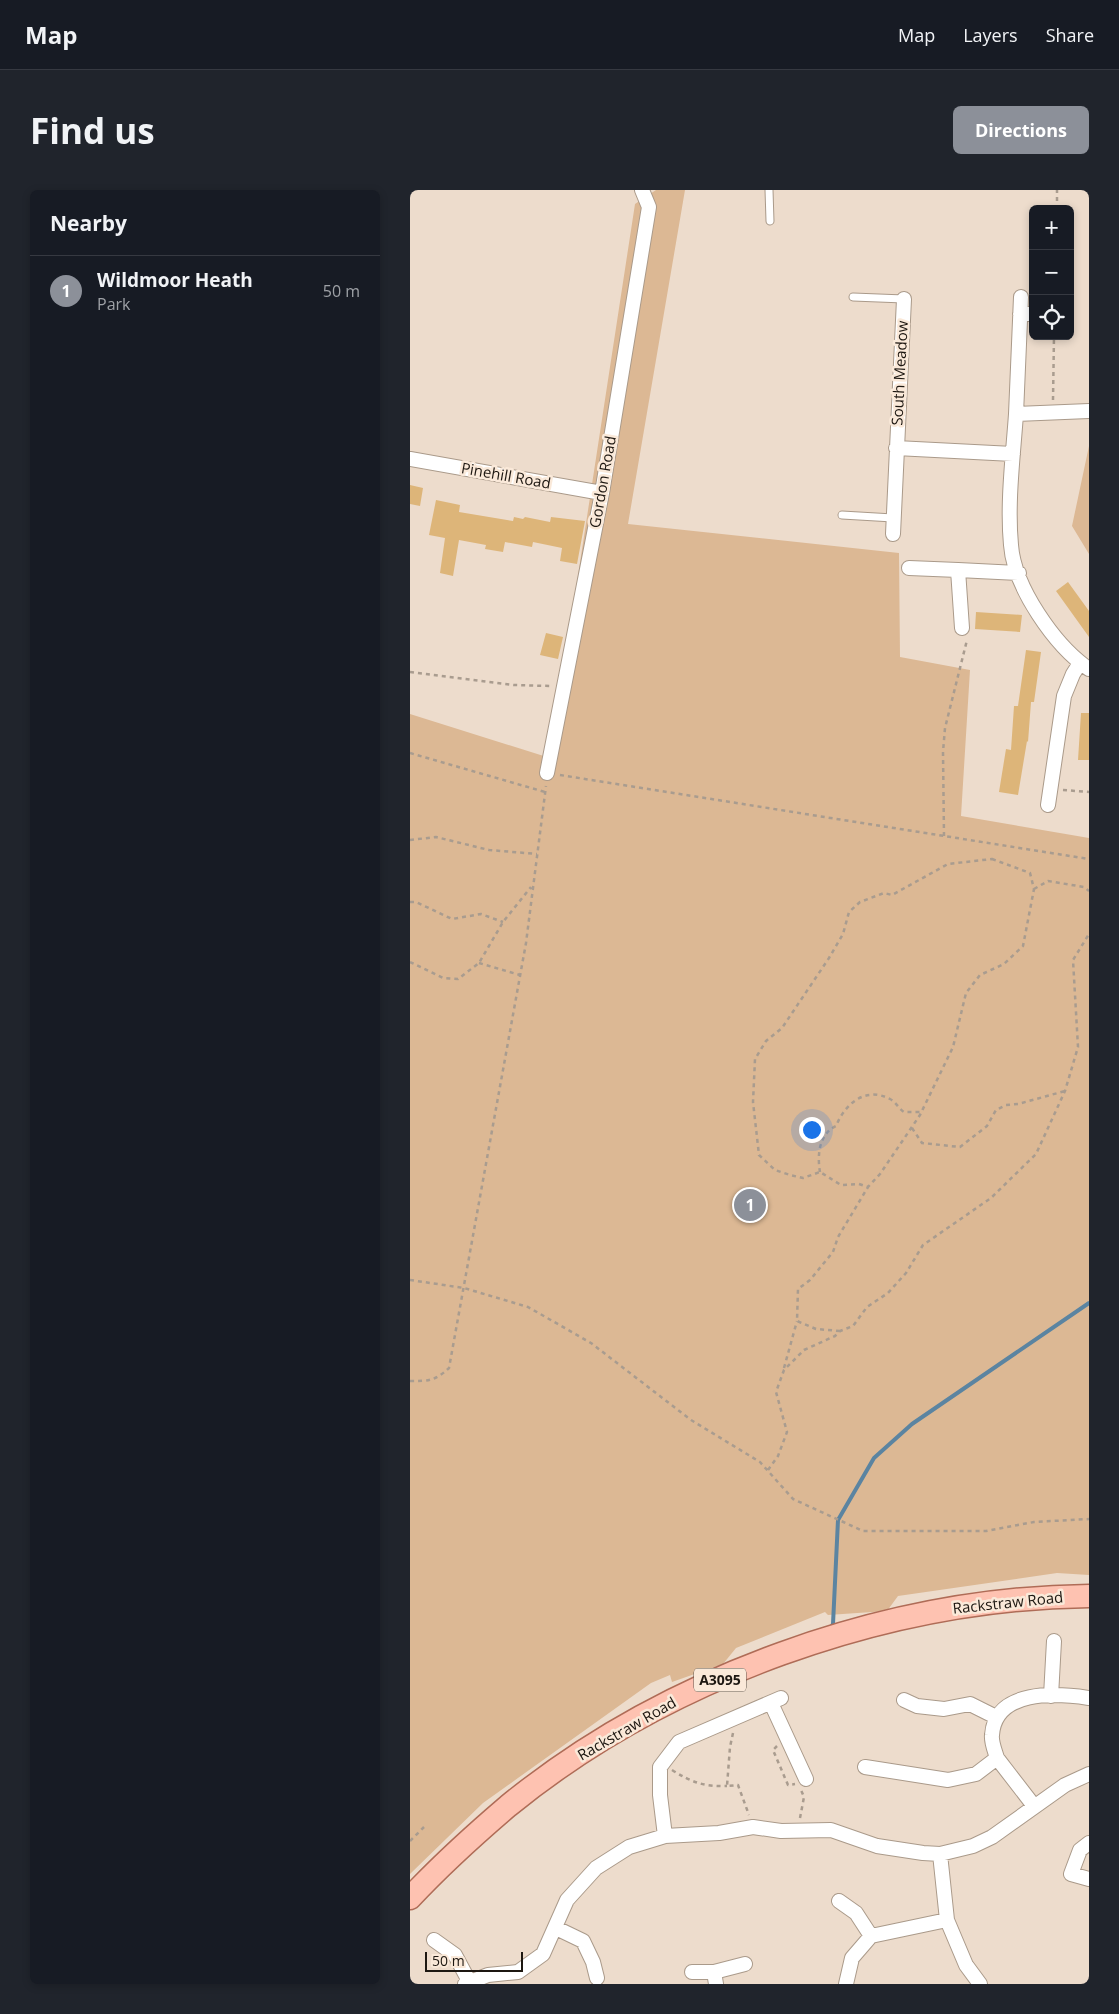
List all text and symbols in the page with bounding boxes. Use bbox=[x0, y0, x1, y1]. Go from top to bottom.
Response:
text: Map bbox=[25, 18, 77, 51]
text: Map bbox=[898, 23, 935, 47]
text: Layers bbox=[963, 23, 1018, 47]
text: Share bbox=[1046, 23, 1094, 47]
button: Directions bbox=[953, 106, 1089, 154]
text: Find us bbox=[30, 107, 155, 154]
map controls bbox=[1029, 205, 1074, 340]
button: + bbox=[1029, 205, 1074, 250]
text: Nearby bbox=[50, 209, 127, 237]
button: − bbox=[1029, 250, 1074, 295]
text: Wildmoor Heath bbox=[97, 267, 253, 293]
text: 1 bbox=[61, 280, 71, 302]
text: 50 m bbox=[323, 280, 360, 302]
text: Park bbox=[97, 293, 130, 315]
button: locate bbox=[1029, 295, 1074, 340]
street label: South Meadow bbox=[886, 320, 912, 426]
street label: Gordon Road bbox=[584, 434, 620, 529]
street label: Pinehill Road bbox=[460, 457, 553, 493]
your location bbox=[799, 1117, 825, 1143]
pin: 1 bbox=[734, 1186, 766, 1224]
street label: Rackstraw Road bbox=[952, 1586, 1064, 1618]
road number: A3095 bbox=[694, 1668, 746, 1692]
street label: Rackstraw Road bbox=[573, 1692, 680, 1765]
scale bar bbox=[425, 1949, 522, 1972]
text: 50 m bbox=[432, 1951, 465, 1970]

